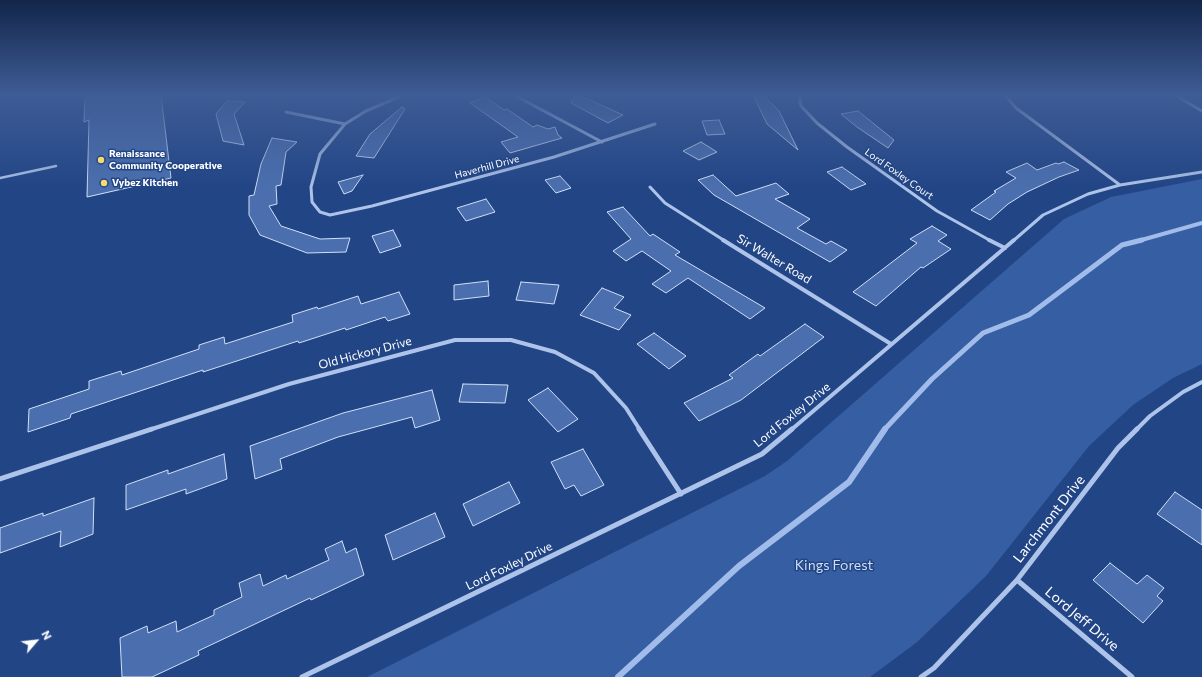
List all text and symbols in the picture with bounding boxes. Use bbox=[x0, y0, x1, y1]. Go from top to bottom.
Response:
street label: Lord Foxley Court bbox=[862, 146, 936, 202]
place label: Renaissance Community Cooperative bbox=[109, 148, 222, 172]
street label: Haverhill Drive bbox=[453, 153, 521, 181]
marker: Renaissance Community Cooperative bbox=[96, 155, 106, 165]
place label: Vybez Kitchen bbox=[112, 177, 178, 189]
marker: Vybez Kitchen bbox=[99, 178, 109, 188]
street label: Sir Walter Road bbox=[734, 231, 814, 287]
street label: Old Hickory Drive bbox=[317, 334, 413, 372]
street label: Lord Foxley Drive bbox=[751, 380, 833, 450]
street label: Larchmont Drive bbox=[1010, 472, 1088, 566]
street label: Lord Foxley Drive bbox=[463, 539, 555, 593]
park label: Kings Forest bbox=[795, 557, 873, 573]
street label: Lord Jeff Drive bbox=[1042, 583, 1122, 655]
north arrow bbox=[16, 621, 56, 661]
text: N bbox=[39, 628, 55, 642]

